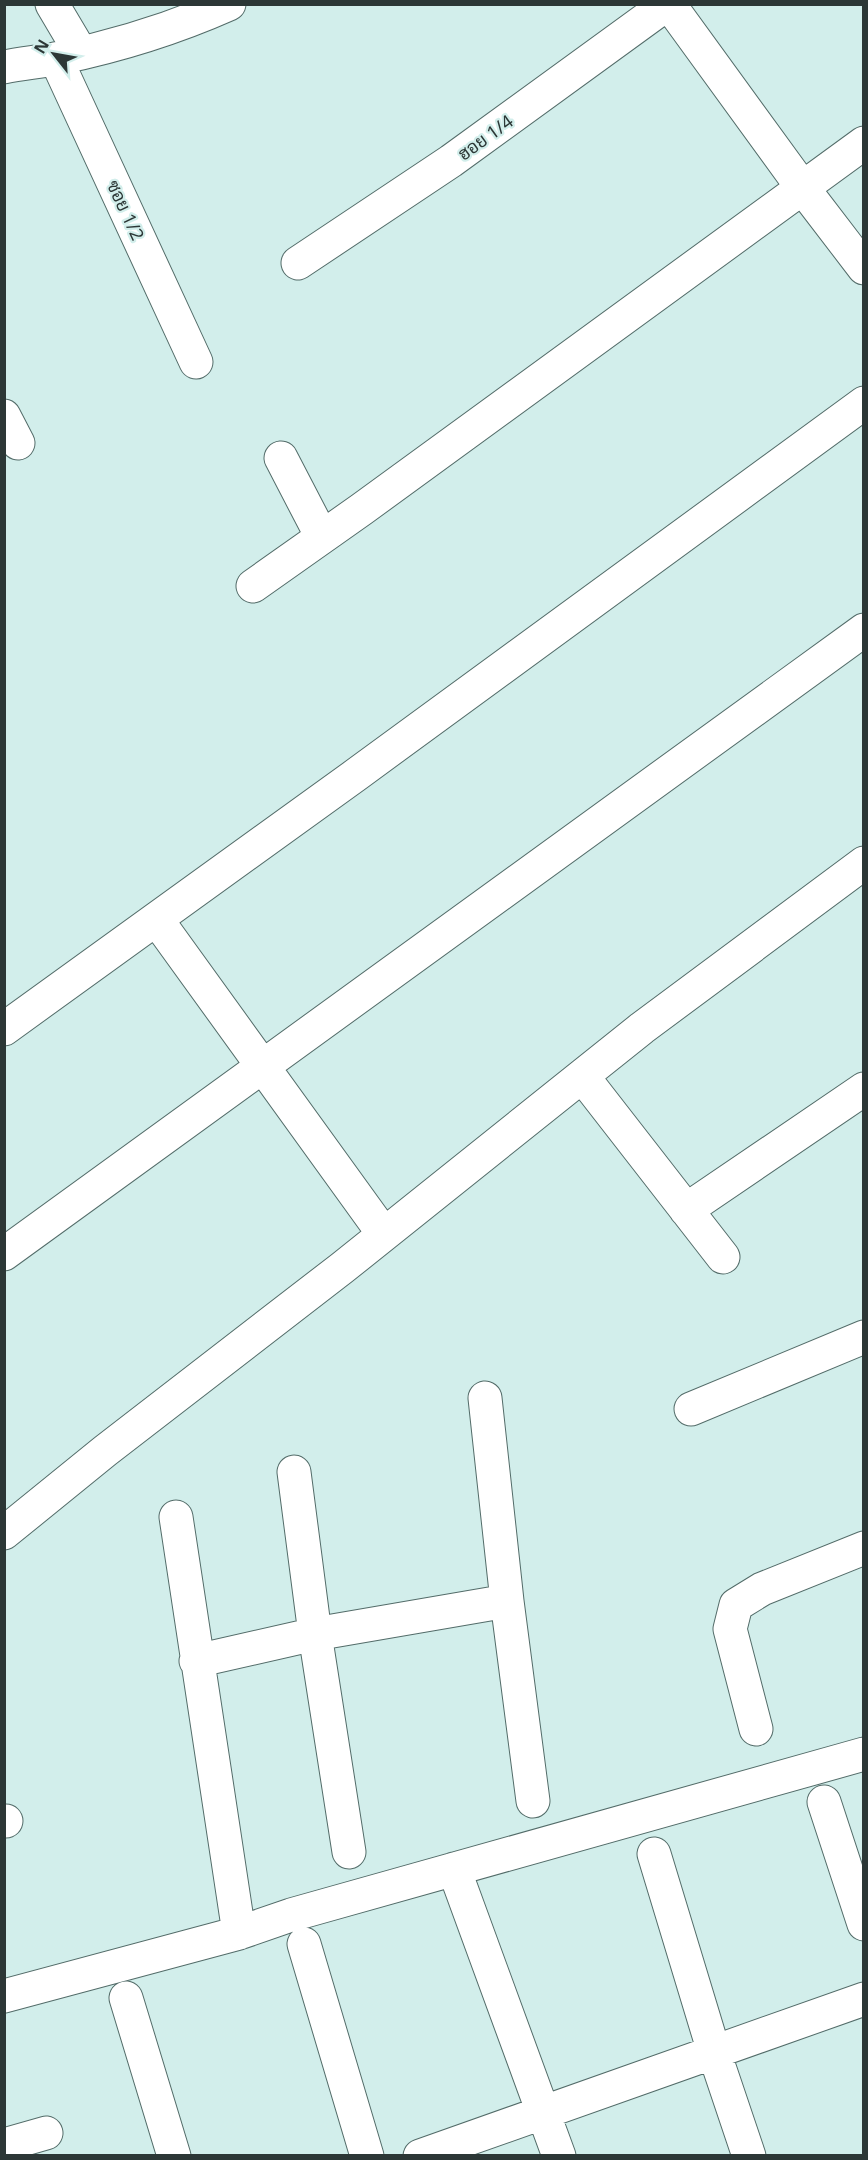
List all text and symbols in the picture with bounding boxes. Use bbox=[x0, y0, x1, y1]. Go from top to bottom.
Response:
north arrow bbox=[24, 24, 84, 84]
text: N bbox=[28, 35, 54, 58]
street label: ฮอย 1/4 bbox=[452, 109, 518, 165]
street label: ซอย 1/2 bbox=[102, 176, 150, 244]

